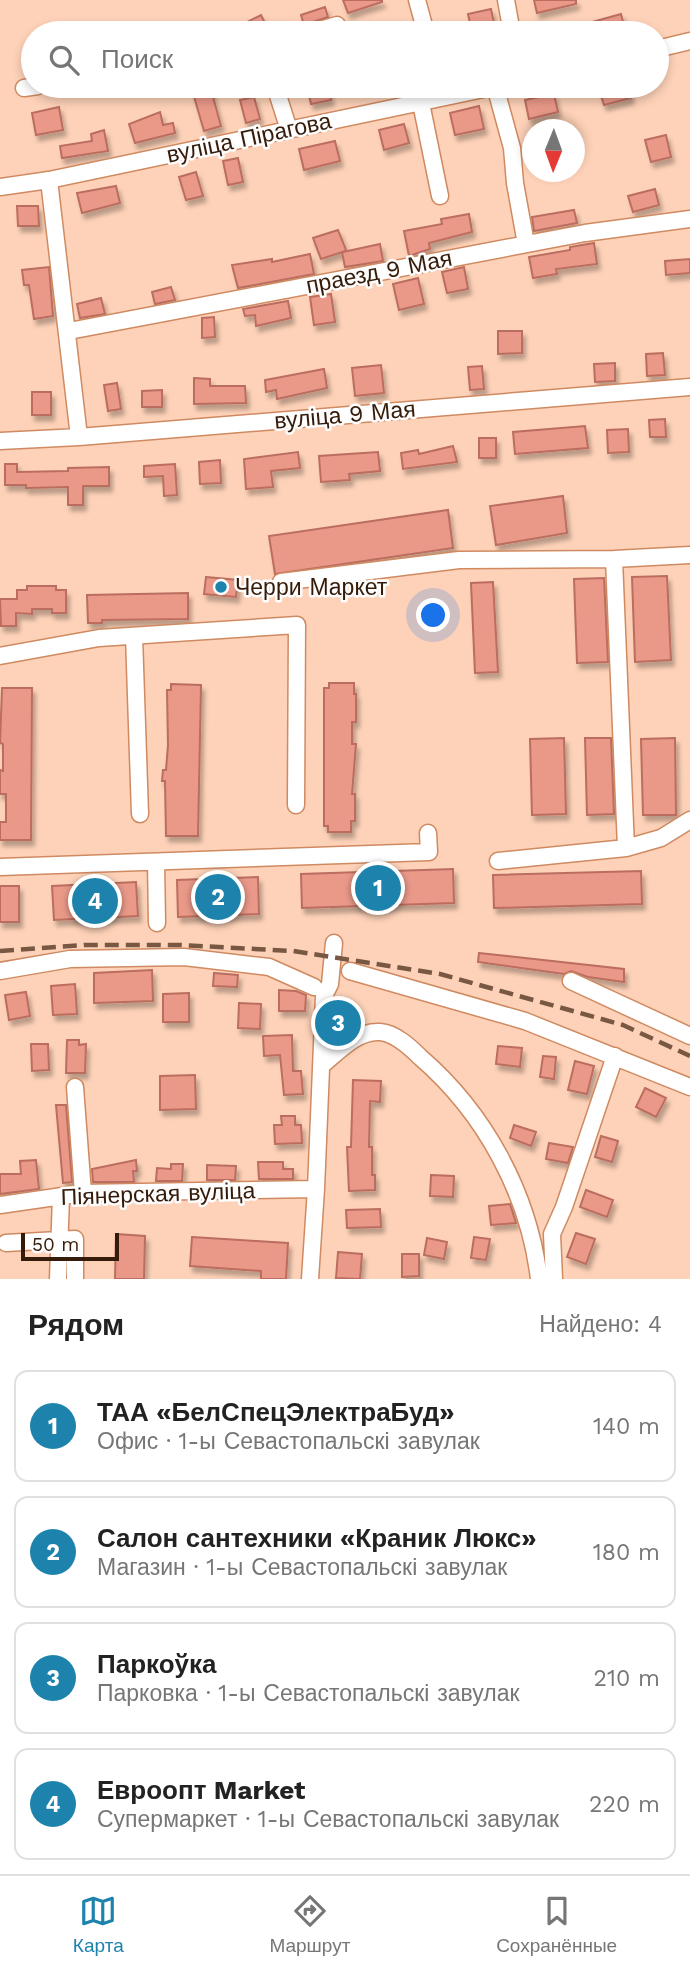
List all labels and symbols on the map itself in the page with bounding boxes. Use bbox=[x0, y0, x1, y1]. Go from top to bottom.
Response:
street label: вуліца Пірагова bbox=[164, 107, 334, 169]
north arrow bbox=[522, 119, 585, 182]
street label: праезд 9 Мая bbox=[304, 245, 454, 299]
street label: вуліца 9 Мая bbox=[273, 395, 417, 435]
place label: Черри Маркет bbox=[235, 574, 388, 601]
marker: Черри Маркет bbox=[213, 579, 229, 595]
your location bbox=[416, 598, 450, 632]
pin: 1 bbox=[355, 862, 401, 914]
pin: 2 bbox=[195, 871, 241, 923]
pin: 4 bbox=[72, 875, 118, 927]
pin: 3 bbox=[315, 997, 361, 1049]
street label: Піянерская вуліца bbox=[60, 1177, 256, 1211]
scale bar bbox=[21, 1230, 119, 1262]

